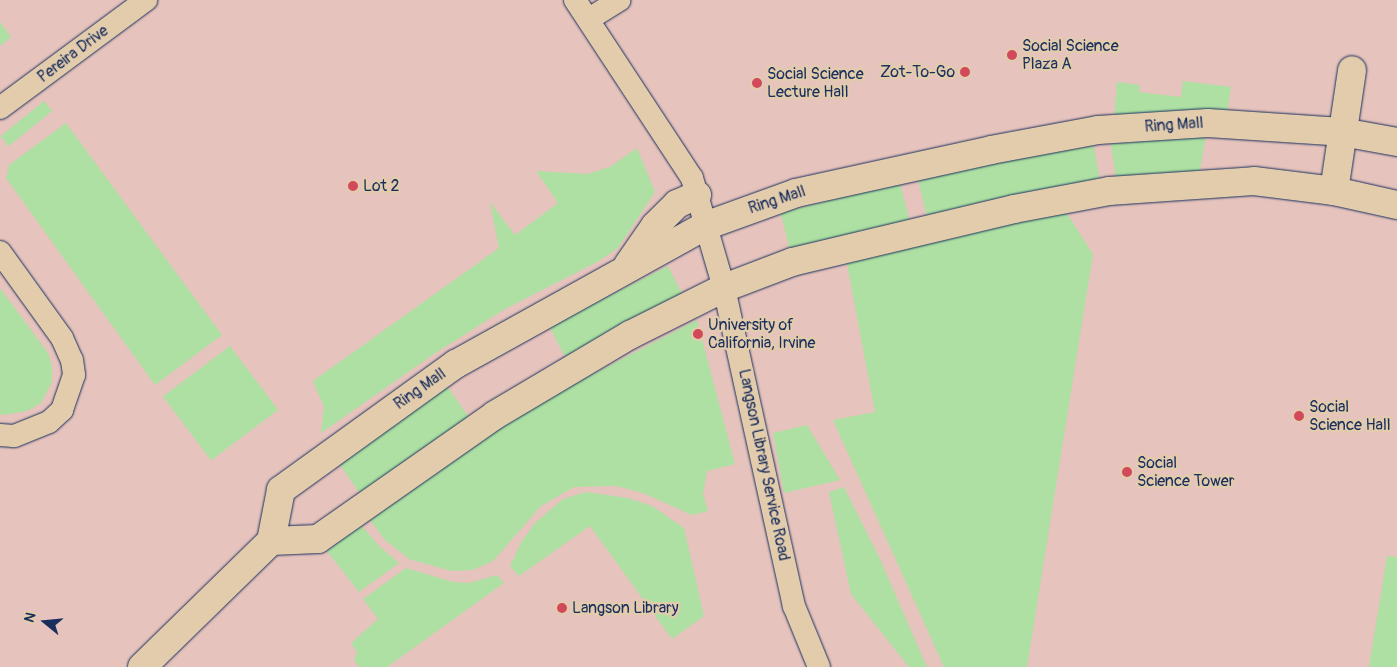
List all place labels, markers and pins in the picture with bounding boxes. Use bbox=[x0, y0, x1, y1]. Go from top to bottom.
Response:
place label: Social Science Plaza A bbox=[1022, 36, 1119, 74]
marker: Social Science Plaza A bbox=[1006, 49, 1018, 61]
place label: Zot-To-Go bbox=[880, 62, 955, 82]
place label: Social Science Lecture Hall bbox=[767, 64, 864, 102]
marker: Zot-To-Go bbox=[959, 66, 971, 78]
marker: Social Science Lecture Hall bbox=[751, 77, 763, 89]
place label: Lot 2 bbox=[363, 176, 399, 196]
marker: Lot 2 bbox=[347, 180, 359, 192]
place label: University of California, Irvine bbox=[708, 315, 815, 353]
marker: University of California, Irvine bbox=[692, 328, 704, 340]
place label: Social Science Hall bbox=[1309, 397, 1391, 435]
marker: Social Science Hall bbox=[1293, 410, 1305, 422]
place label: Social Science Tower bbox=[1137, 453, 1234, 491]
marker: Social Science Tower bbox=[1121, 466, 1133, 478]
place label: Langson Library bbox=[572, 598, 679, 618]
marker: Langson Library bbox=[556, 602, 568, 614]

